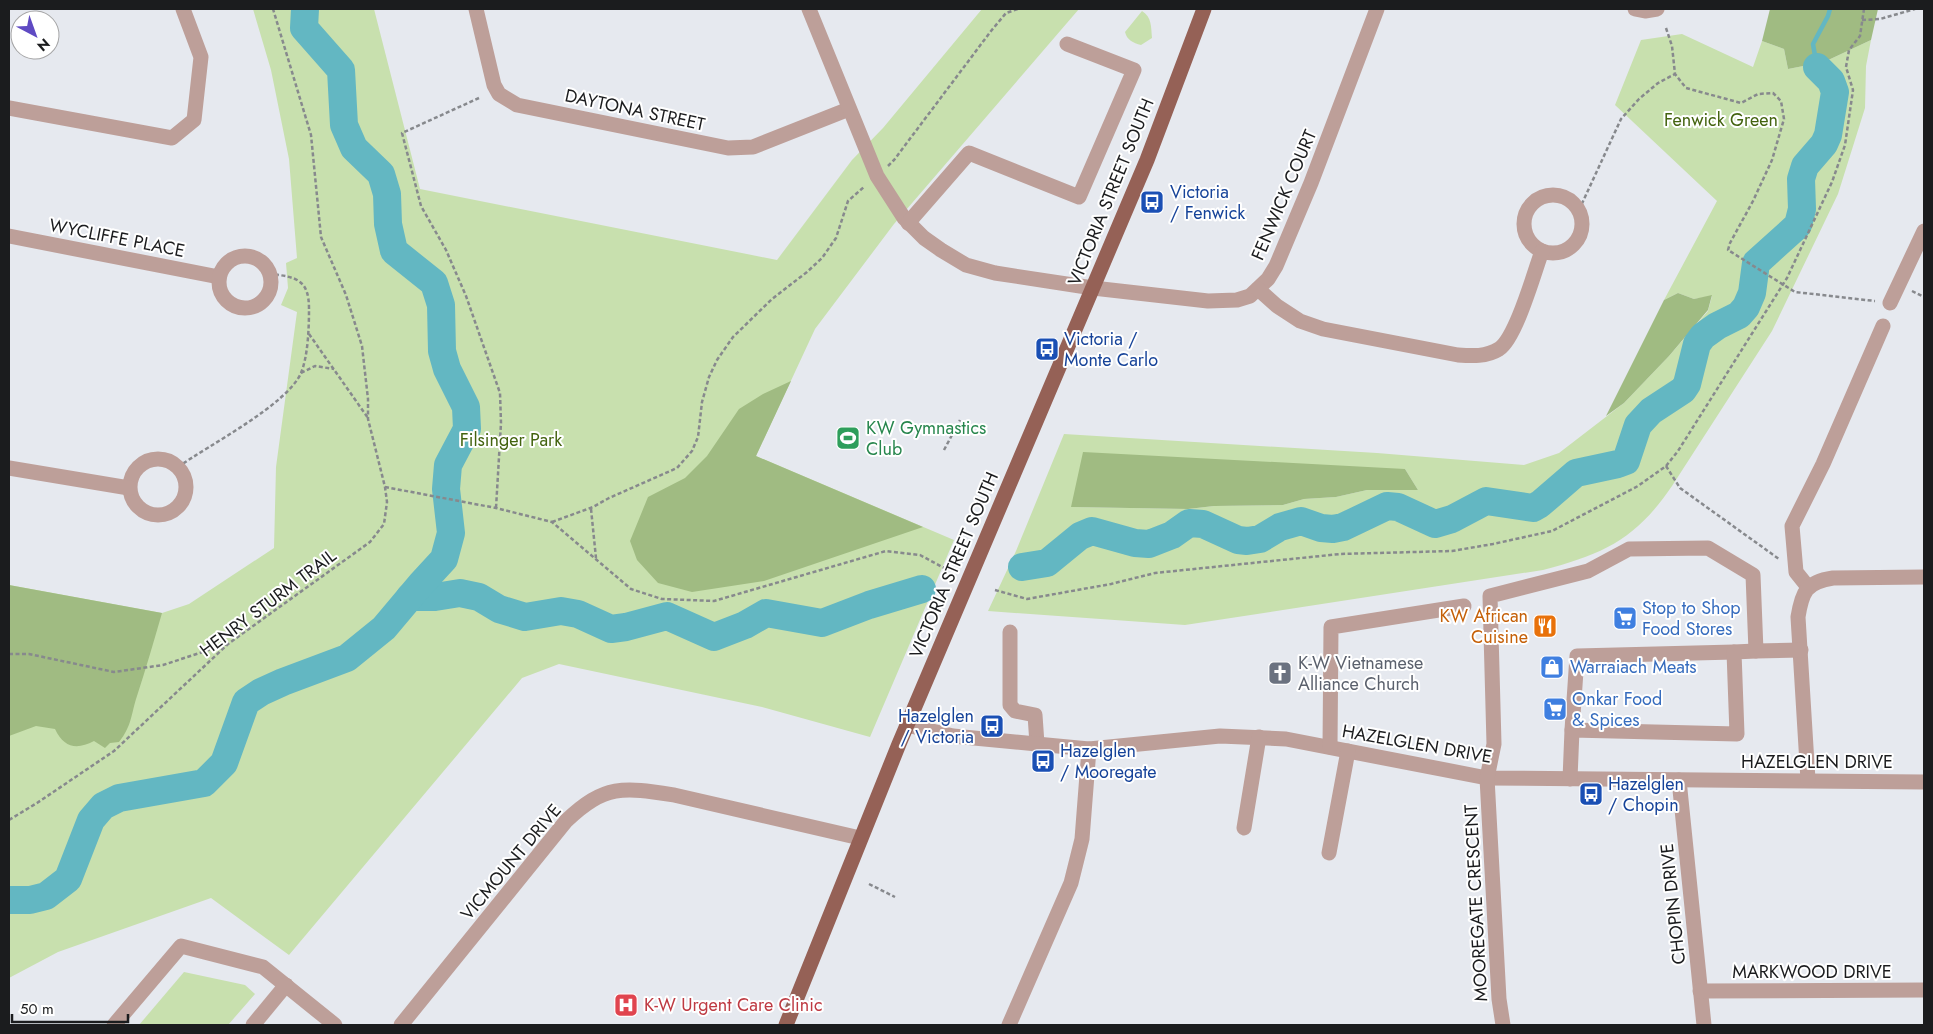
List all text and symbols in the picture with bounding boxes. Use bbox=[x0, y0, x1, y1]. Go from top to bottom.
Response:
north arrow bbox=[10, 10, 60, 60]
text: N bbox=[33, 34, 54, 56]
street label: DAYTONA STREET bbox=[563, 82, 708, 138]
street label: VICTORIA STREET SOUTH bbox=[1061, 94, 1161, 290]
park label: Fenwick Green bbox=[1664, 107, 1778, 133]
street label: FENWICK COURT bbox=[1245, 125, 1323, 264]
place label: Victoria / Fenwick bbox=[1170, 179, 1245, 226]
bus stop icon: Victoria / Fenwick bbox=[1139, 189, 1165, 215]
street label: WYCLIFFE PLACE bbox=[47, 212, 187, 264]
place label: Victoria / Monte Carlo bbox=[1064, 326, 1158, 373]
bus stop icon: Victoria / Monte Carlo bbox=[1034, 336, 1060, 362]
place label: KW Gymnastics Club bbox=[866, 415, 986, 462]
sports icon: KW Gymnastics Club bbox=[835, 425, 861, 451]
park label: Filsinger Park bbox=[460, 427, 562, 453]
street label: VICTORIA STREET SOUTH bbox=[903, 468, 1005, 662]
street label: HENRY STURM TRAIL bbox=[194, 543, 342, 663]
place label: Stop to Shop Food Stores bbox=[1642, 595, 1741, 642]
place label: KW African Cuisine bbox=[1439, 603, 1528, 650]
supermarket icon: Stop to Shop Food Stores bbox=[1612, 605, 1638, 631]
restaurant icon: KW African Cuisine bbox=[1532, 613, 1558, 639]
place label: K-W Vietnamese Alliance Church bbox=[1298, 650, 1423, 697]
shop icon: Warraiach Meats bbox=[1539, 654, 1565, 680]
place label: Warraiach Meats bbox=[1570, 654, 1697, 680]
church icon: K-W Vietnamese Alliance Church bbox=[1267, 660, 1293, 686]
place label: Onkar Food & Spices bbox=[1572, 686, 1662, 733]
supermarket icon: Onkar Food & Spices bbox=[1542, 696, 1568, 722]
place label: Hazelglen / Victoria bbox=[898, 703, 974, 750]
bus stop icon: Hazelglen / Victoria bbox=[979, 713, 1005, 739]
street label: HAZELGLEN DRIVE bbox=[1340, 718, 1494, 770]
place label: Hazelglen / Mooregate bbox=[1060, 738, 1157, 785]
bus stop icon: Hazelglen / Mooregate bbox=[1030, 748, 1056, 774]
street label: HAZELGLEN DRIVE bbox=[1741, 749, 1893, 775]
place label: Hazelglen / Chopin bbox=[1608, 771, 1684, 818]
bus stop icon: Hazelglen / Chopin bbox=[1578, 781, 1604, 807]
street label: VICMOUNT DRIVE bbox=[454, 798, 568, 926]
street label: MOOREGATE CRESCENT bbox=[1458, 803, 1494, 1002]
street label: CHOPIN DRIVE bbox=[1654, 842, 1692, 966]
street label: MARKWOOD DRIVE bbox=[1732, 959, 1892, 985]
scale bar bbox=[12, 992, 129, 1024]
hospital icon: K-W Urgent Care Clinic bbox=[613, 992, 639, 1018]
place label: K-W Urgent Care Clinic bbox=[644, 992, 823, 1018]
text: 50 m bbox=[20, 998, 54, 1020]

